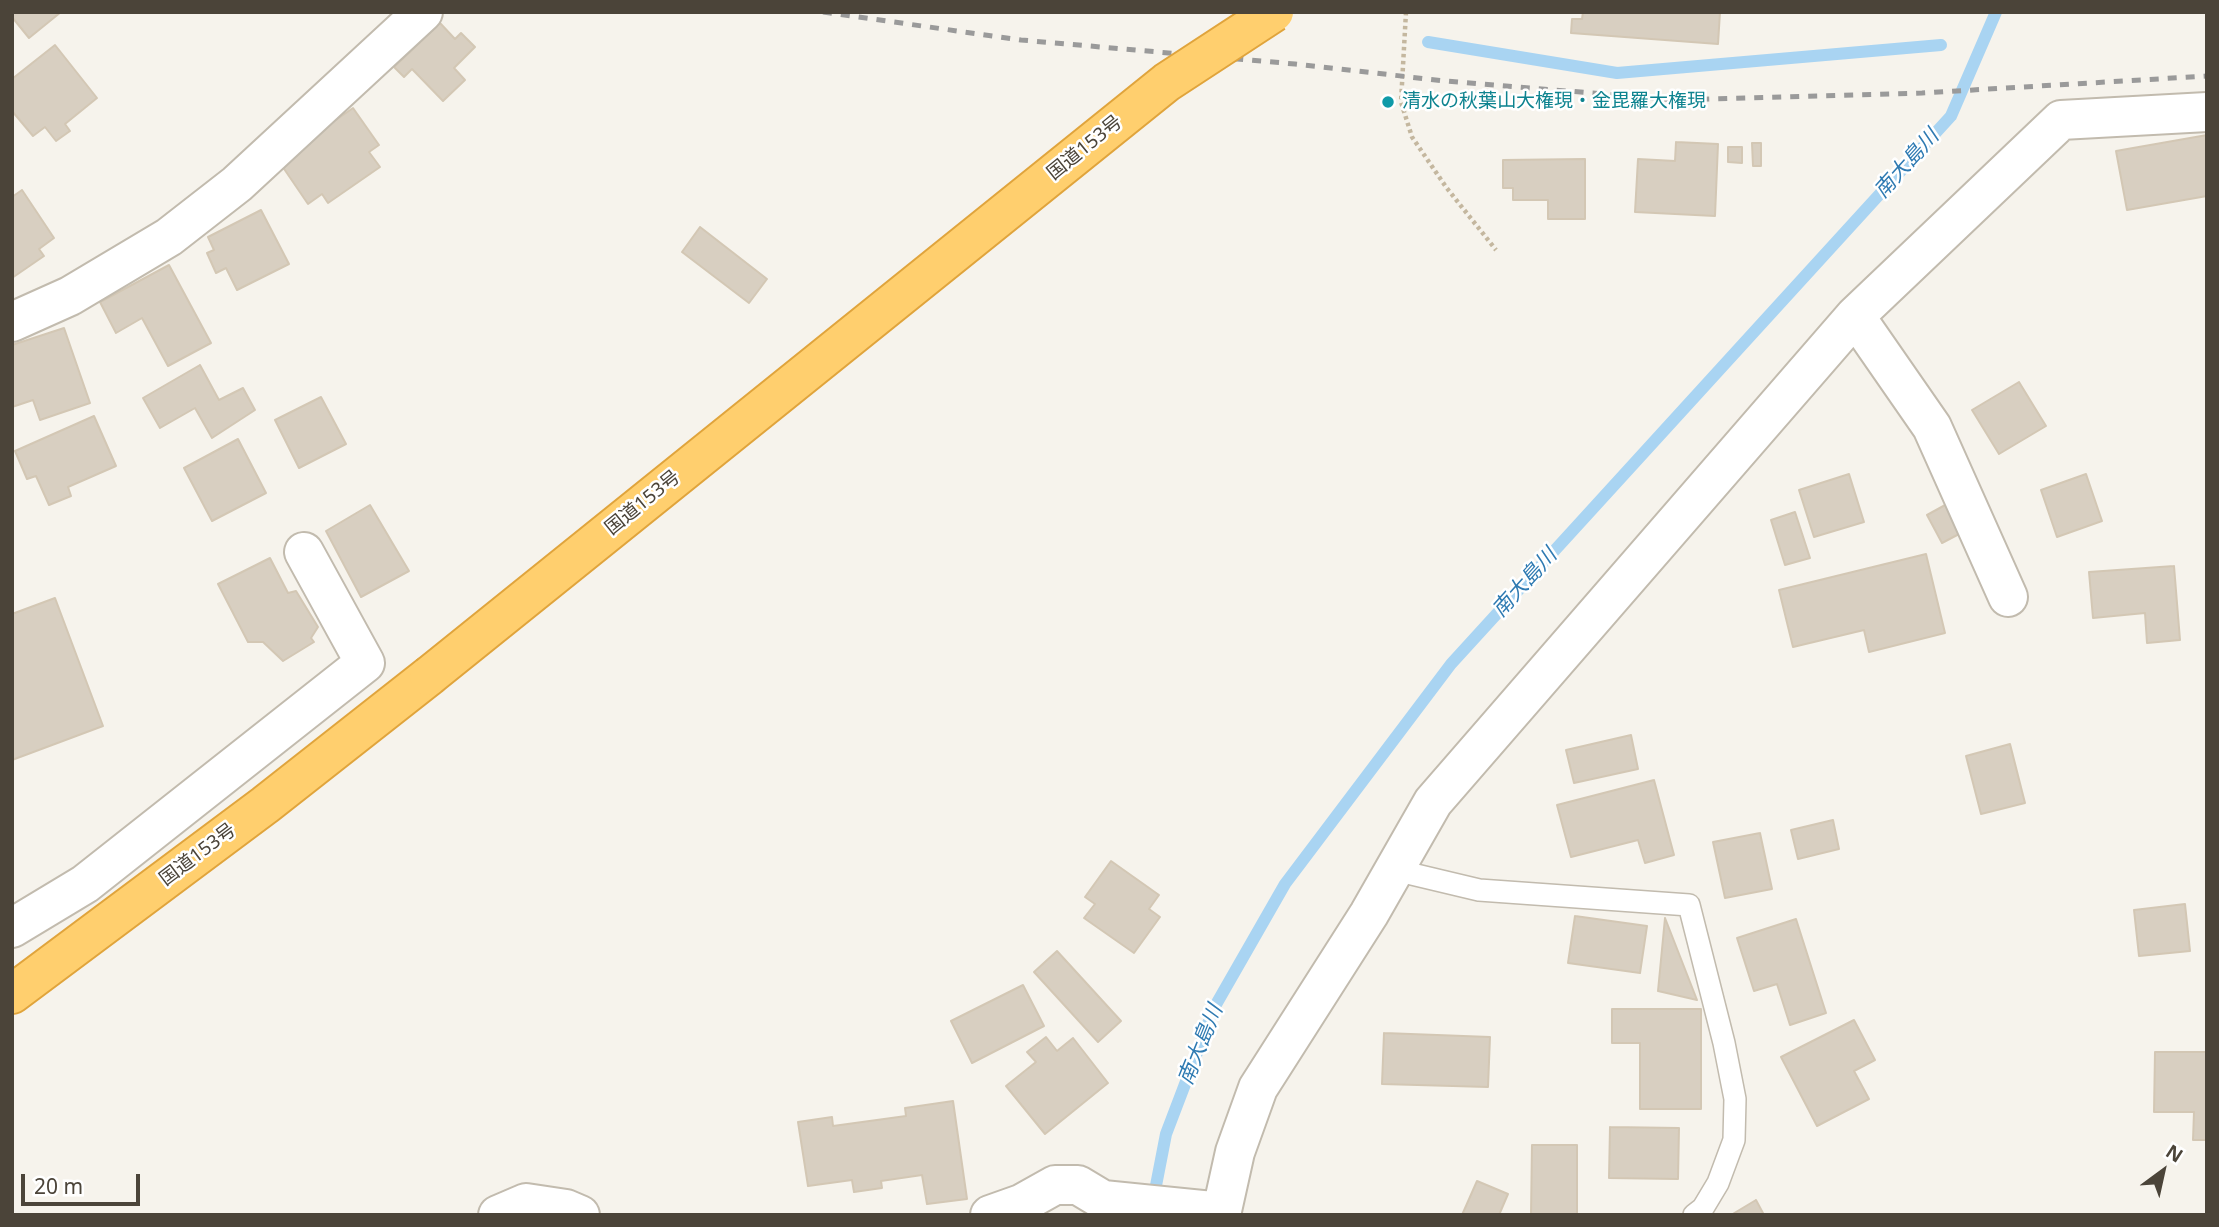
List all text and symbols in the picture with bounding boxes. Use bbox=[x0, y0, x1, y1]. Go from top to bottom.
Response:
place label: 清水の秋葉山大権現・金毘羅大権現 bbox=[1402, 91, 1706, 113]
marker: 清水の秋葉山大権現・金毘羅大権現 bbox=[1380, 94, 1396, 110]
street label: 国道153号 bbox=[1043, 111, 1127, 185]
water label: 南大島川 bbox=[1870, 124, 1944, 204]
street label: 国道153号 bbox=[601, 466, 685, 540]
water label: 南大島川 bbox=[1488, 543, 1562, 623]
street label: 国道153号 bbox=[155, 819, 241, 891]
water label: 南大島川 bbox=[1174, 1001, 1228, 1089]
north arrow bbox=[2128, 1136, 2198, 1206]
text: N bbox=[2161, 1138, 2188, 1168]
scale bar bbox=[24, 1160, 144, 1204]
text: 20 m bbox=[34, 1172, 83, 1200]

